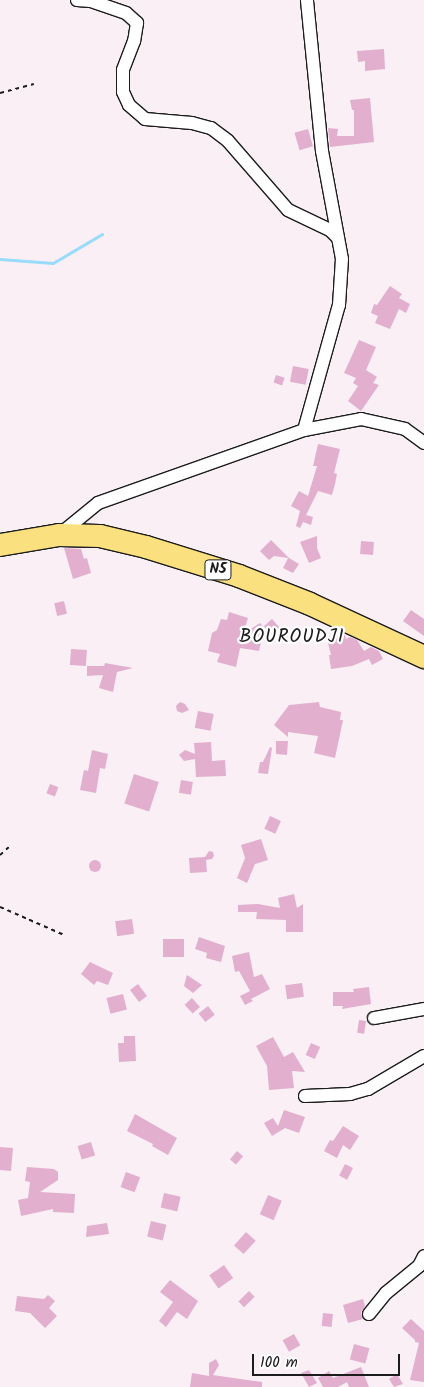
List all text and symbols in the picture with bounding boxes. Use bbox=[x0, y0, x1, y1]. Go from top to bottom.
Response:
road number: N5 bbox=[204, 558, 232, 582]
district label: BOUROUDJI bbox=[238, 627, 346, 649]
scale bar bbox=[254, 1344, 402, 1376]
text: 100 m bbox=[260, 1351, 298, 1375]

